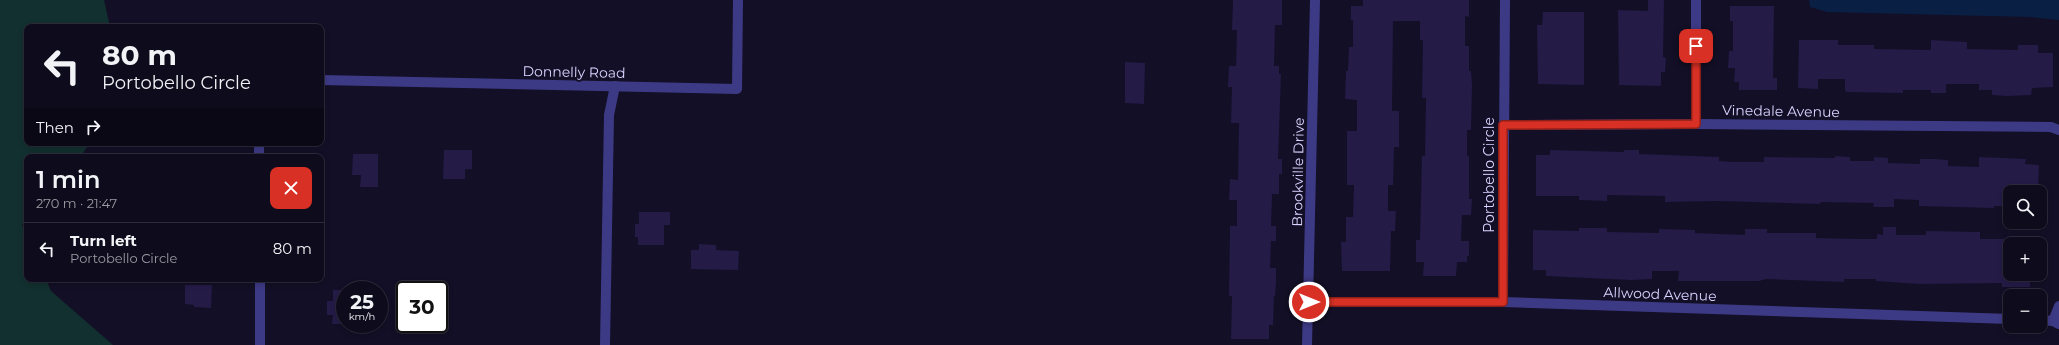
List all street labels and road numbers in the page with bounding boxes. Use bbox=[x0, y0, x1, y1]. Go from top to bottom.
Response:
street label: Donnelly Road bbox=[522, 62, 626, 82]
street label: Vinedale Avenue bbox=[1722, 101, 1840, 121]
street label: Brookville Drive bbox=[1288, 117, 1308, 227]
street label: Portobello Circle bbox=[1480, 117, 1498, 233]
street label: Allwood Avenue bbox=[1603, 283, 1717, 305]

